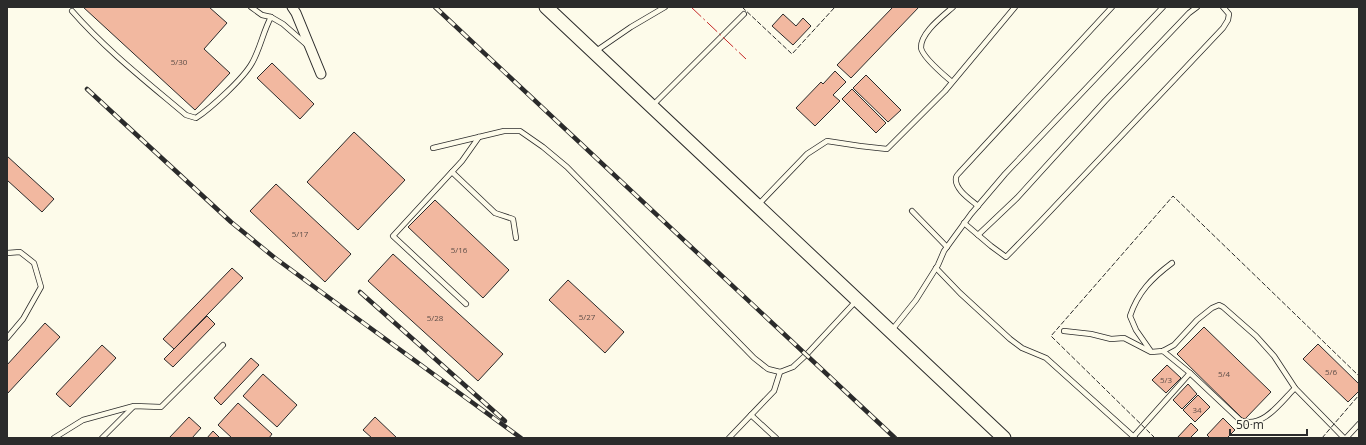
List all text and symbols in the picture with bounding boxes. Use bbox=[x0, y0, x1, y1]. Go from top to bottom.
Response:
house number: 5/30 bbox=[171, 56, 188, 67]
house number: 5/17 bbox=[292, 228, 309, 239]
house number: 5/16 bbox=[451, 244, 468, 255]
house number: 5/27 bbox=[579, 311, 596, 322]
house number: 5/28 bbox=[427, 312, 444, 323]
house number: 5/6 bbox=[1325, 366, 1337, 377]
house number: 5/4 bbox=[1218, 368, 1230, 379]
house number: 5/3 bbox=[1160, 374, 1172, 385]
house number: 34 bbox=[1192, 404, 1202, 415]
scale bar bbox=[1230, 411, 1307, 437]
text: 50 m bbox=[1236, 416, 1264, 433]

